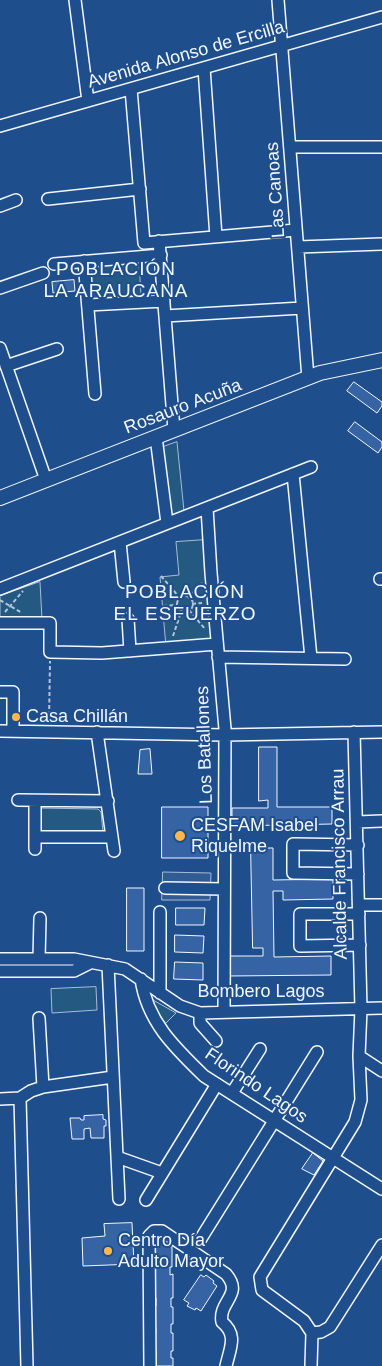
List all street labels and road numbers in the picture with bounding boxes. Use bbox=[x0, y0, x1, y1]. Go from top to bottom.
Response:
street label: Avenida Alonso de Ercilla bbox=[85, 17, 287, 93]
street label: Las Canoas bbox=[262, 141, 290, 239]
street label: Rosauro Acuña bbox=[121, 375, 245, 439]
street label: Los Batallones bbox=[192, 686, 218, 804]
street label: Alcalde Francisco Arrau bbox=[328, 768, 352, 960]
street label: Bombero Lagos bbox=[197, 981, 325, 1003]
street label: Florindo Lagos bbox=[201, 1044, 311, 1128]

